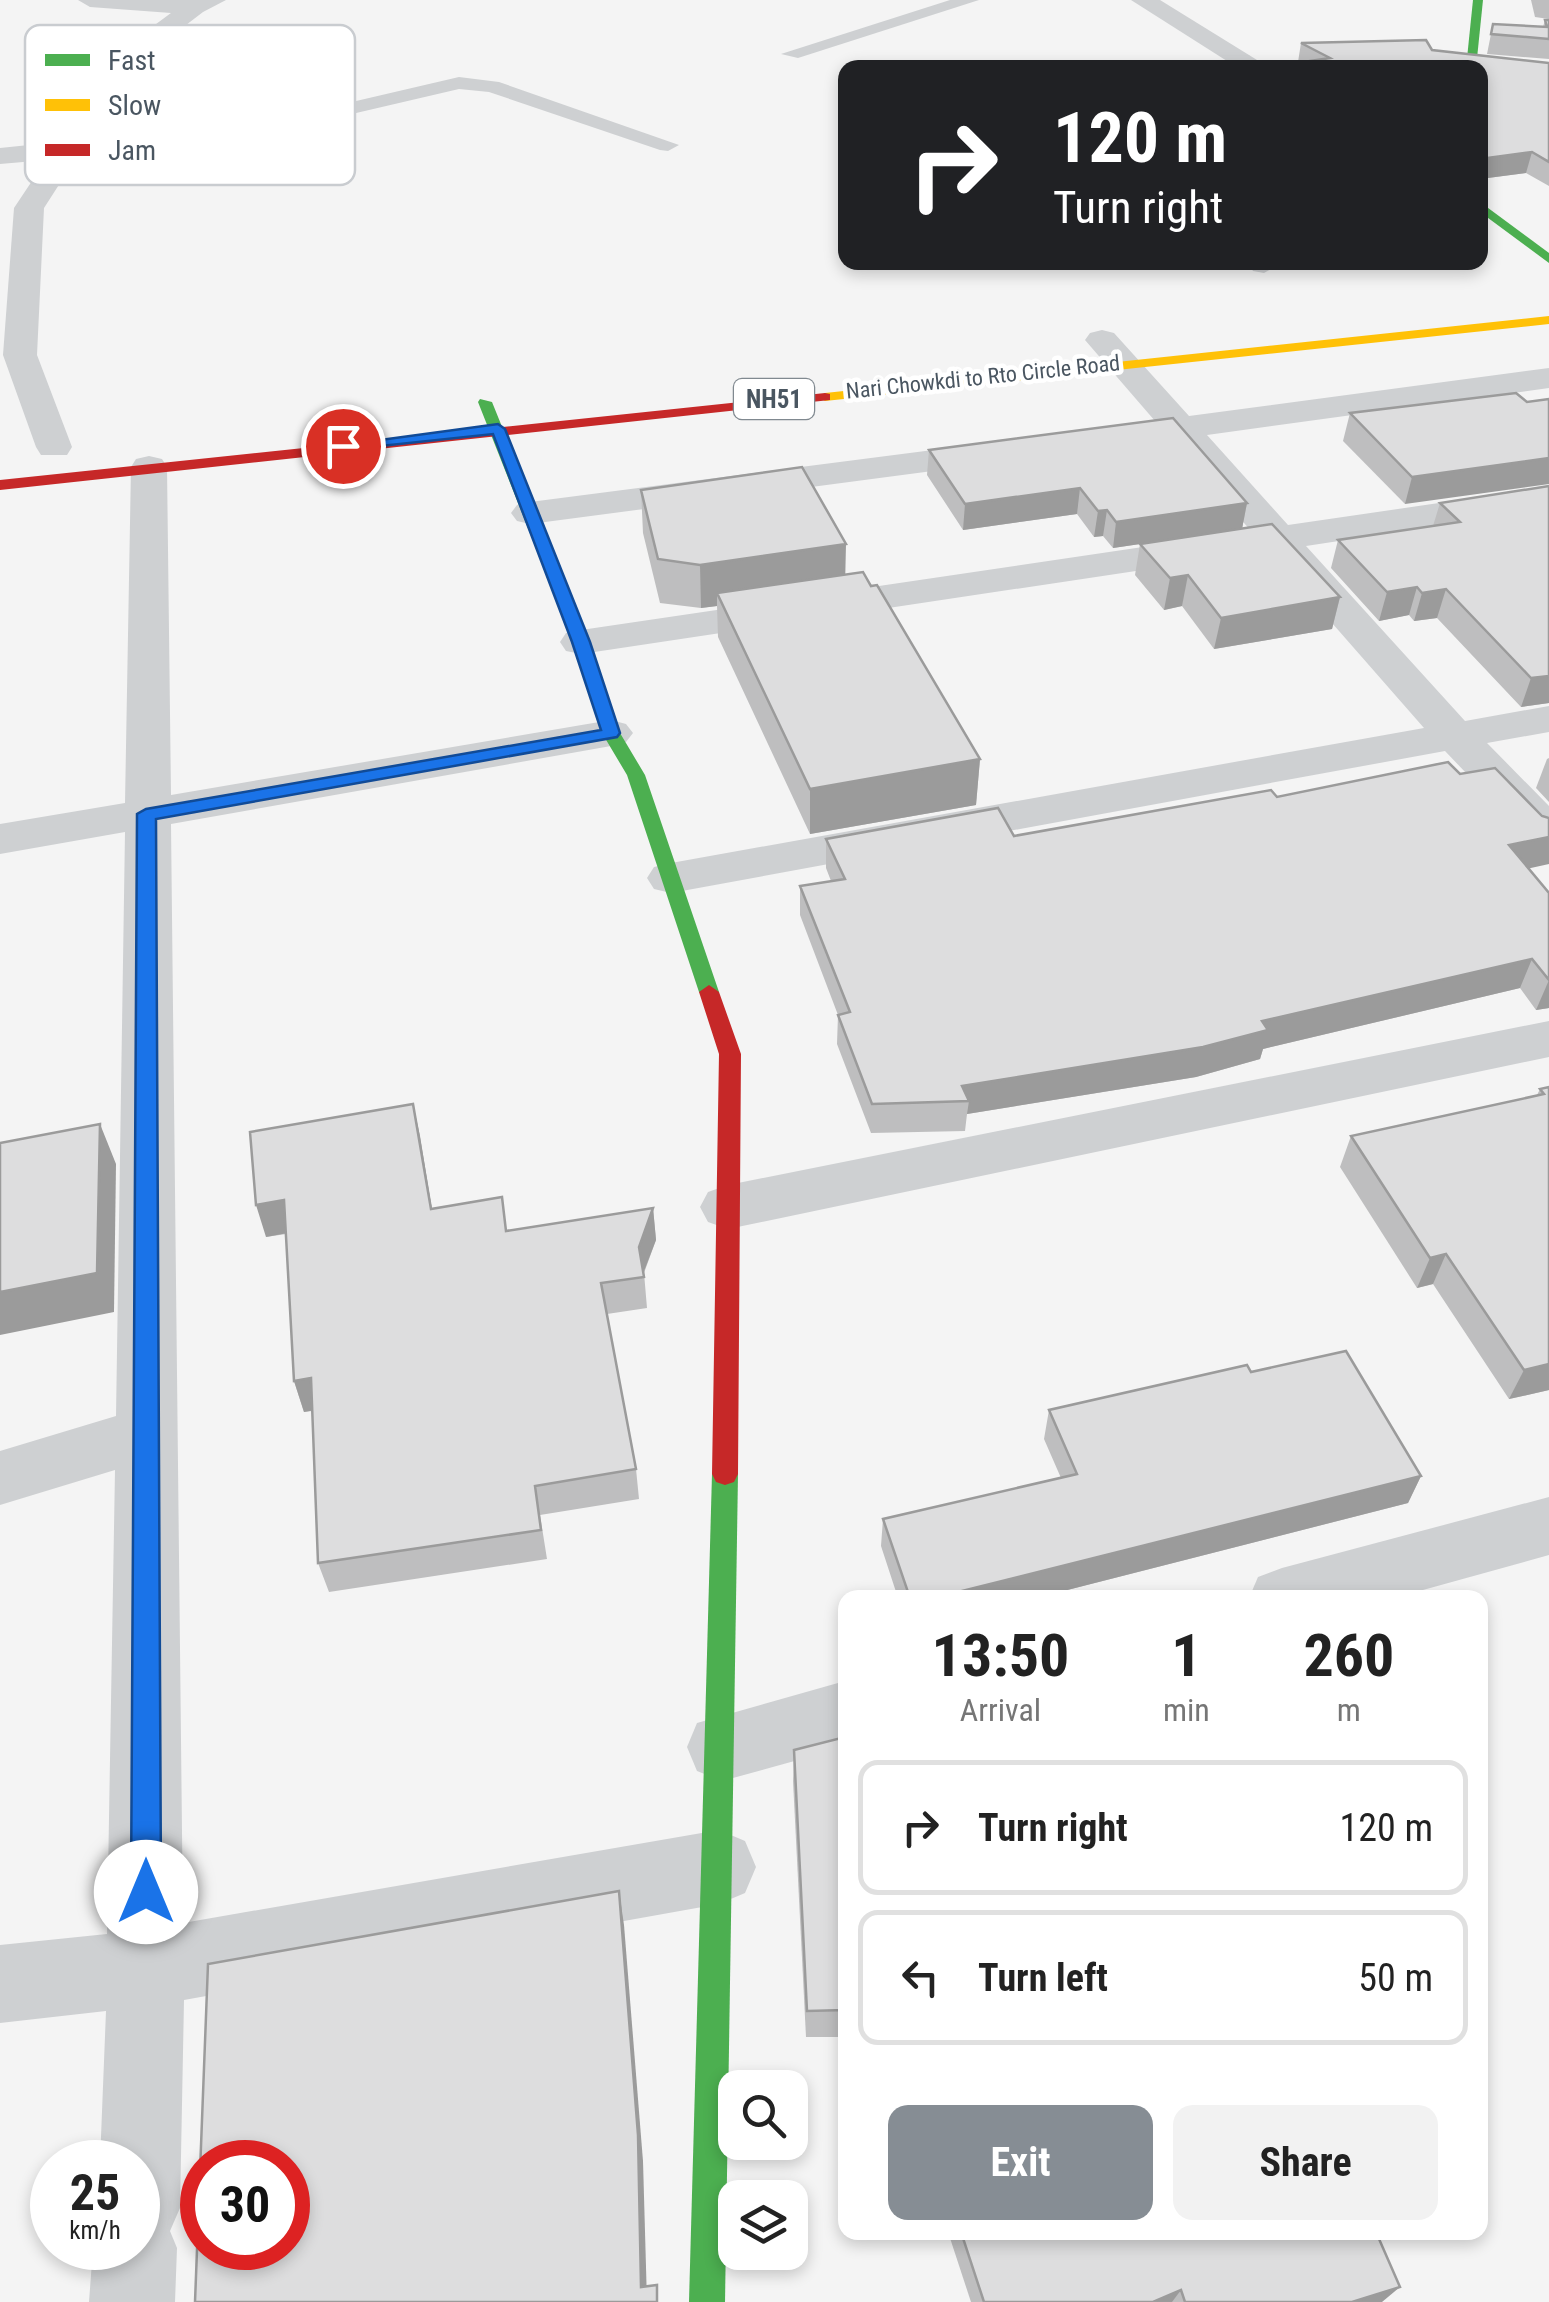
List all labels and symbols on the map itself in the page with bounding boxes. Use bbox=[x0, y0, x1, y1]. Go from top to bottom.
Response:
legend bbox=[25, 25, 355, 185]
text: Fast bbox=[108, 44, 155, 77]
text: Slow bbox=[108, 89, 161, 122]
text: Jam bbox=[108, 134, 156, 167]
street label: Nari Chowkdi to Rto Circle Road bbox=[845, 350, 1121, 404]
road number: NH51 bbox=[734, 379, 814, 419]
pin bbox=[301, 404, 386, 489]
position arrow bbox=[94, 1840, 198, 1944]
speed limit sign: 30 bbox=[180, 2140, 310, 2270]

